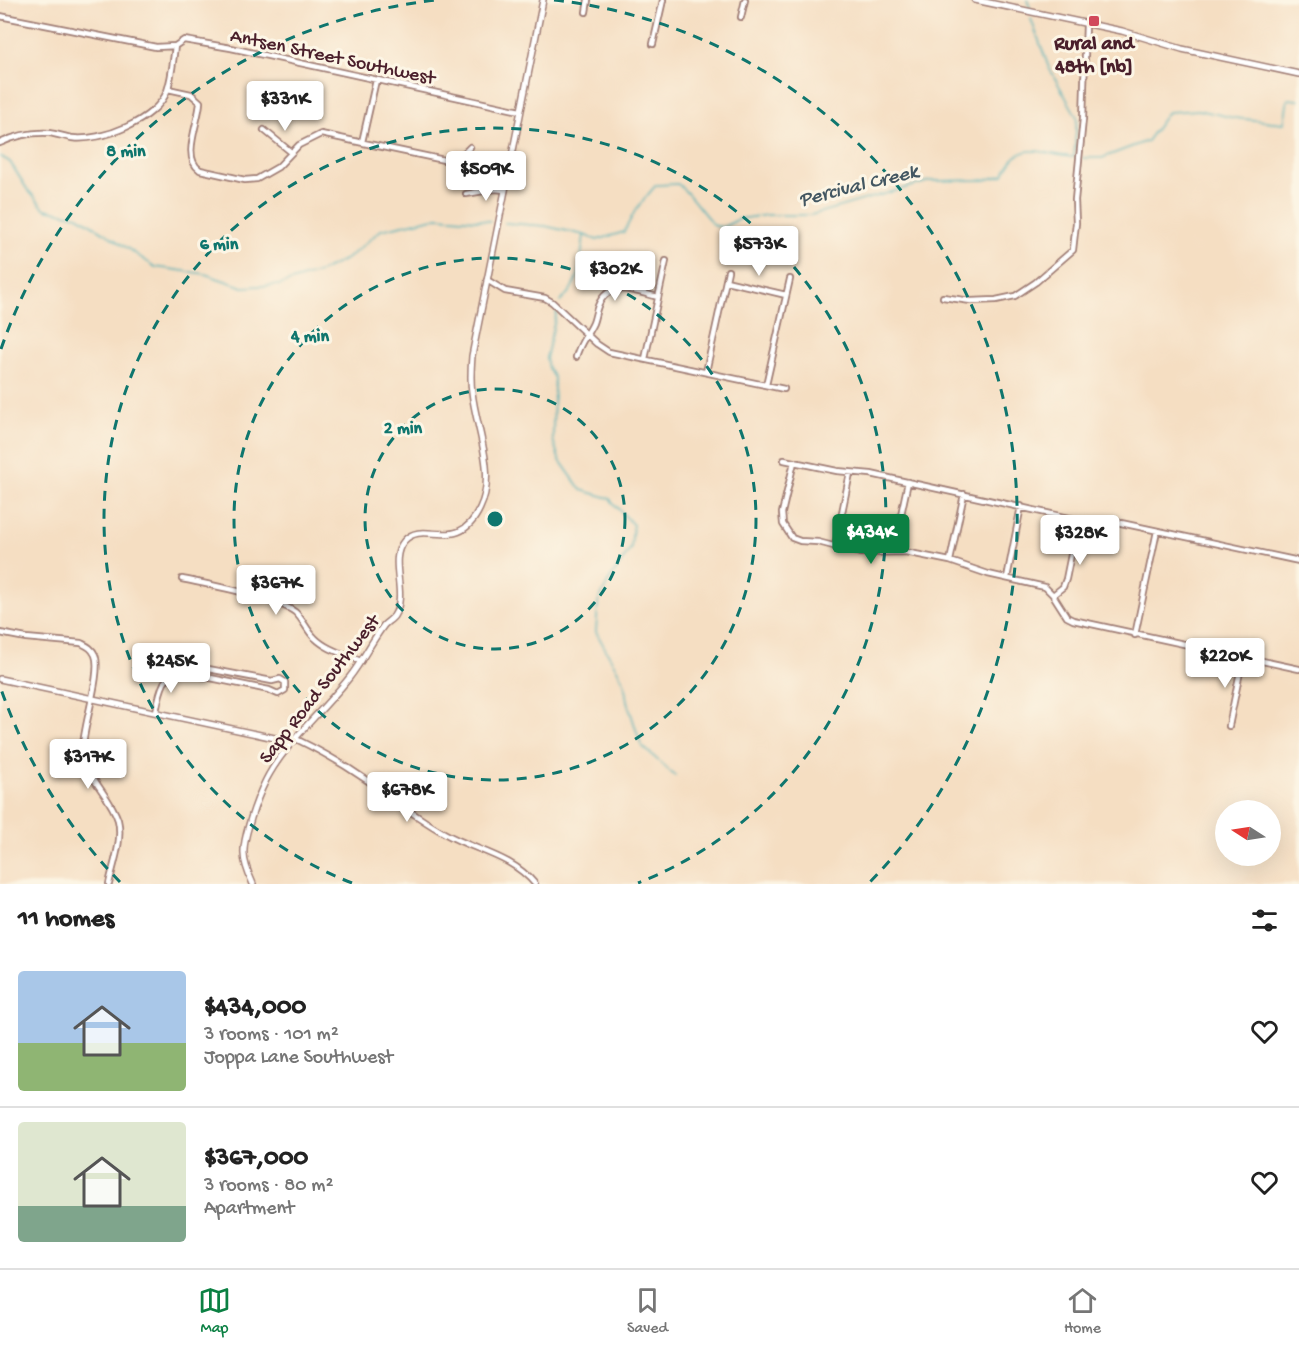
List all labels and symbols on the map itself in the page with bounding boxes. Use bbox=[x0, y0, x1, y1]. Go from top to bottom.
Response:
marker: Rural and 48th [nb] bbox=[1087, 14, 1101, 28]
street label: Antsen Street Southwest bbox=[228, 25, 439, 92]
place label: Rural and 48th [nb] bbox=[1053, 34, 1136, 80]
pin: $331K bbox=[243, 81, 327, 132]
text: 8 min bbox=[106, 142, 146, 163]
pin: $509K bbox=[444, 151, 528, 202]
water label: Percival Creek bbox=[797, 160, 924, 214]
pin: $573K bbox=[717, 226, 801, 277]
text: 6 min bbox=[200, 235, 239, 256]
pin: $302K bbox=[573, 251, 657, 302]
text: 4 min bbox=[290, 327, 329, 348]
text: 2 min bbox=[384, 419, 423, 440]
centre of rings bbox=[485, 509, 505, 529]
pin: $434K bbox=[829, 514, 913, 565]
pin: $328K bbox=[1038, 515, 1122, 566]
pin: $367K bbox=[234, 565, 318, 616]
street label: Sapp Road Southwest bbox=[256, 610, 387, 769]
pin: $220K bbox=[1183, 638, 1267, 689]
pin: $245K bbox=[129, 643, 213, 694]
pin: $317K bbox=[46, 739, 130, 790]
pin: $678K bbox=[365, 772, 449, 823]
north arrow bbox=[1215, 800, 1281, 866]

